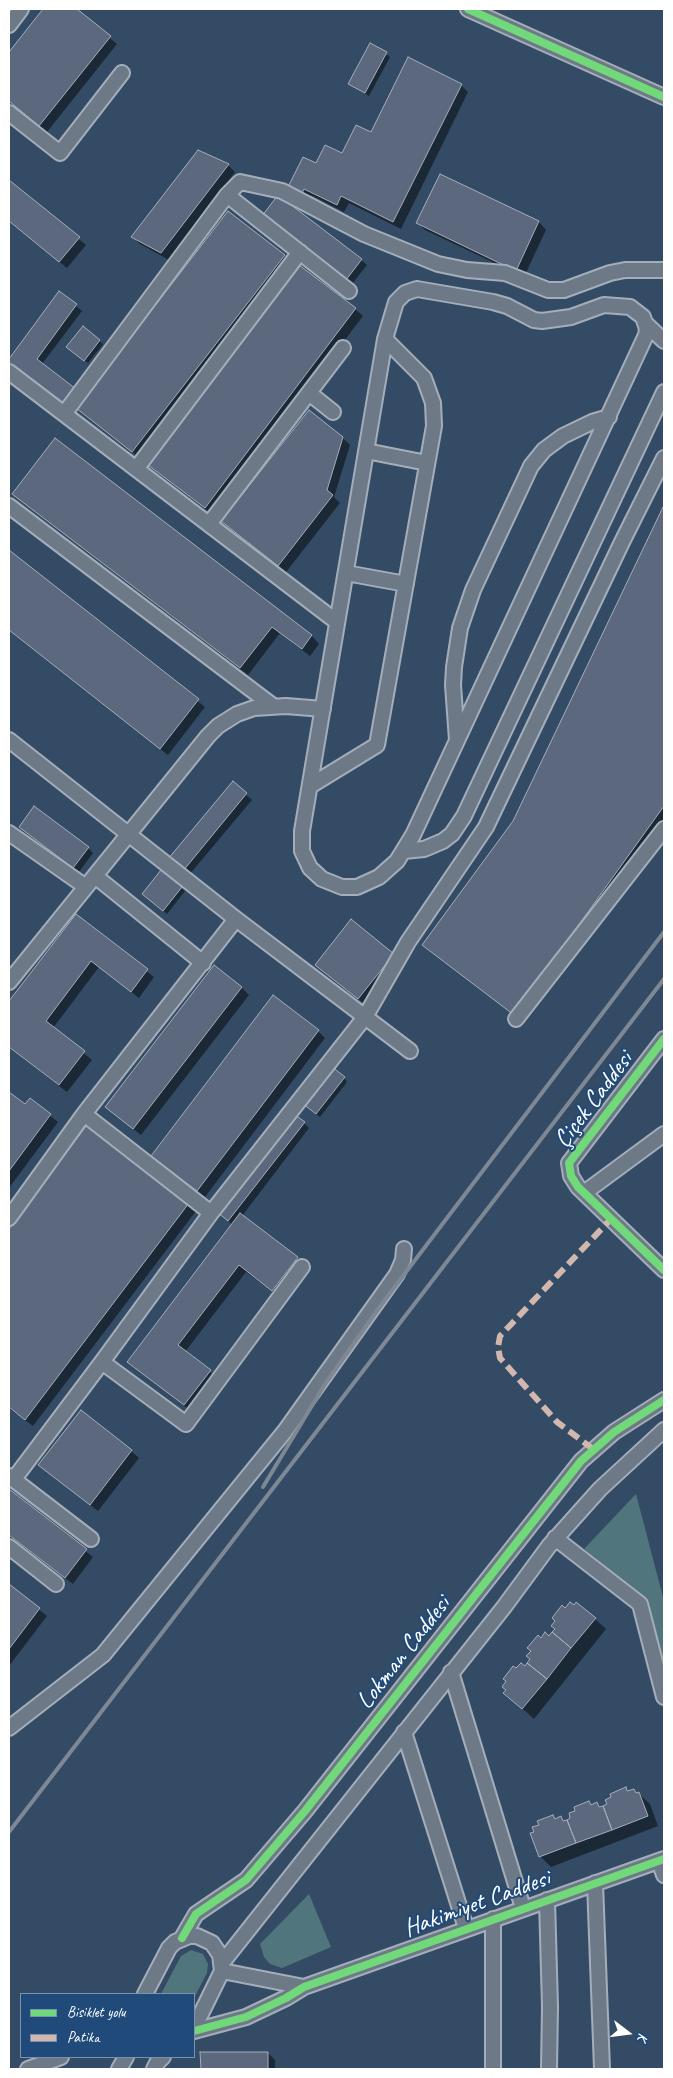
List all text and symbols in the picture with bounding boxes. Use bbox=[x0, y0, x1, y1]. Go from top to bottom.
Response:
street label: Çiçek Caddesi bbox=[548, 1046, 640, 1154]
street label: Lokman Caddesi bbox=[351, 1591, 457, 1715]
street label: Hakimiyet Caddesi bbox=[400, 1864, 554, 1944]
legend bbox=[20, 1993, 195, 2058]
text: Bisiklet yolu bbox=[67, 2003, 126, 2022]
north arrow bbox=[603, 2008, 653, 2058]
text: Patika bbox=[67, 2028, 99, 2047]
text: K bbox=[634, 2031, 652, 2043]

